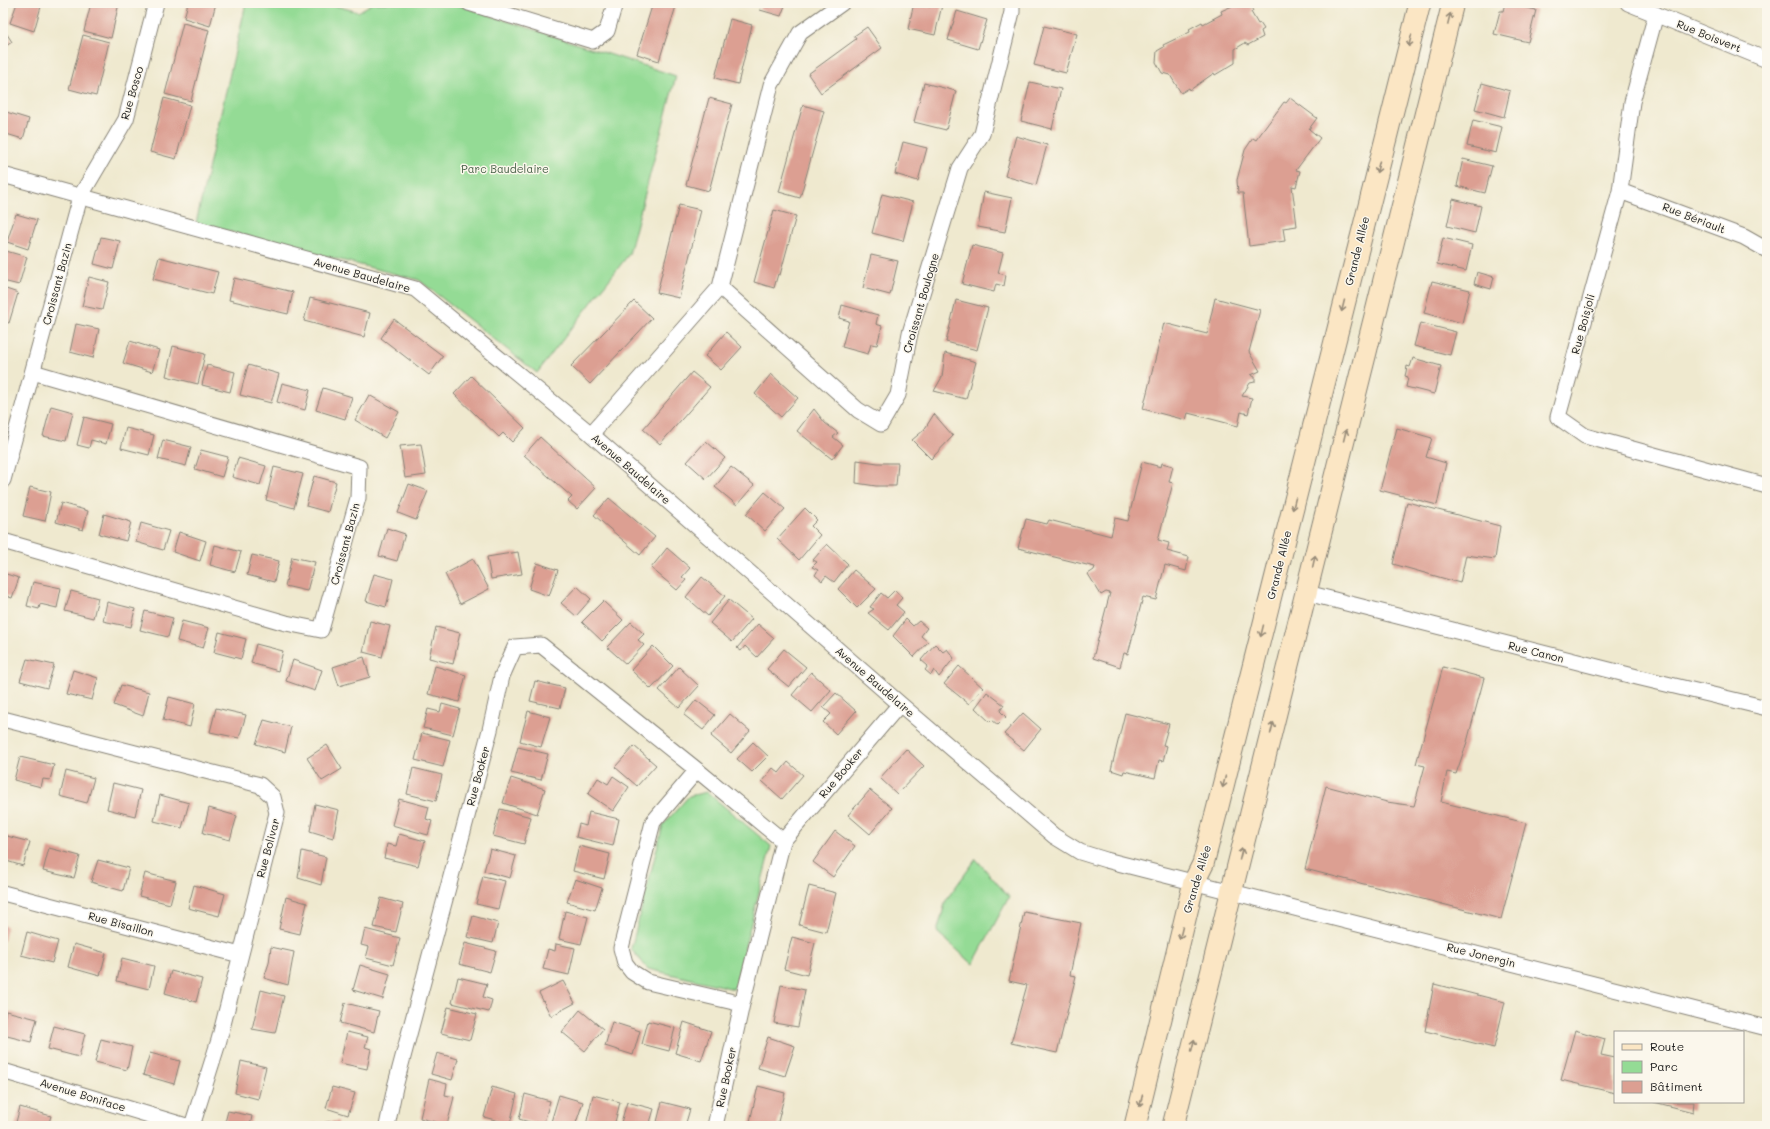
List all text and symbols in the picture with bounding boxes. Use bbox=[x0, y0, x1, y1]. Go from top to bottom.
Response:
one-way arrow bbox=[1446, 13, 1454, 26]
street label: Rue Boisvert bbox=[1675, 16, 1744, 55]
one-way arrow bbox=[1405, 34, 1413, 47]
street label: Rue Bosco bbox=[117, 64, 146, 121]
one-way arrow bbox=[1374, 160, 1381, 173]
park label: Parc Baudelaire bbox=[461, 161, 549, 176]
street label: Rue Bériault bbox=[1660, 199, 1728, 236]
street label: Grande Allée bbox=[1341, 215, 1372, 287]
street label: Croissant Bazin bbox=[38, 241, 75, 327]
street label: Croissant Boulogne bbox=[899, 251, 942, 355]
street label: Avenue Baudelaire bbox=[312, 253, 413, 296]
street label: Rue Boisjoli bbox=[1567, 292, 1598, 356]
one-way arrow bbox=[1338, 300, 1346, 313]
one-way arrow bbox=[1342, 429, 1349, 442]
street label: Avenue Baudelaire bbox=[589, 430, 674, 507]
one-way arrow bbox=[1290, 497, 1297, 510]
street label: Croissant Bazin bbox=[326, 501, 363, 587]
street label: Grande Allée bbox=[1263, 529, 1294, 601]
one-way arrow bbox=[1311, 555, 1319, 568]
one-way arrow bbox=[1258, 624, 1265, 637]
street label: Rue Canon bbox=[1507, 637, 1566, 666]
street label: Avenue Baudelaire bbox=[833, 643, 918, 720]
one-way arrow bbox=[1268, 722, 1276, 735]
street label: Rue Booker bbox=[462, 744, 493, 807]
street label: Rue Booker bbox=[815, 744, 866, 801]
one-way arrow bbox=[1220, 775, 1227, 788]
street label: Rue Bolivar bbox=[252, 816, 283, 879]
street label: Grande Allée bbox=[1179, 843, 1214, 915]
one-way arrow bbox=[1237, 848, 1245, 861]
street label: Rue Bisaillon bbox=[87, 908, 156, 939]
one-way arrow bbox=[1177, 927, 1185, 940]
street label: Rue Jonergin bbox=[1445, 939, 1517, 970]
legend bbox=[1614, 1031, 1744, 1103]
one-way arrow bbox=[1190, 1038, 1198, 1051]
text: Route bbox=[1650, 1038, 1684, 1054]
street label: Rue Booker bbox=[712, 1045, 739, 1109]
text: Parc bbox=[1650, 1058, 1678, 1074]
street label: Avenue Boniface bbox=[38, 1074, 128, 1115]
text: Bâtiment bbox=[1650, 1078, 1703, 1094]
one-way arrow bbox=[1137, 1094, 1144, 1107]

